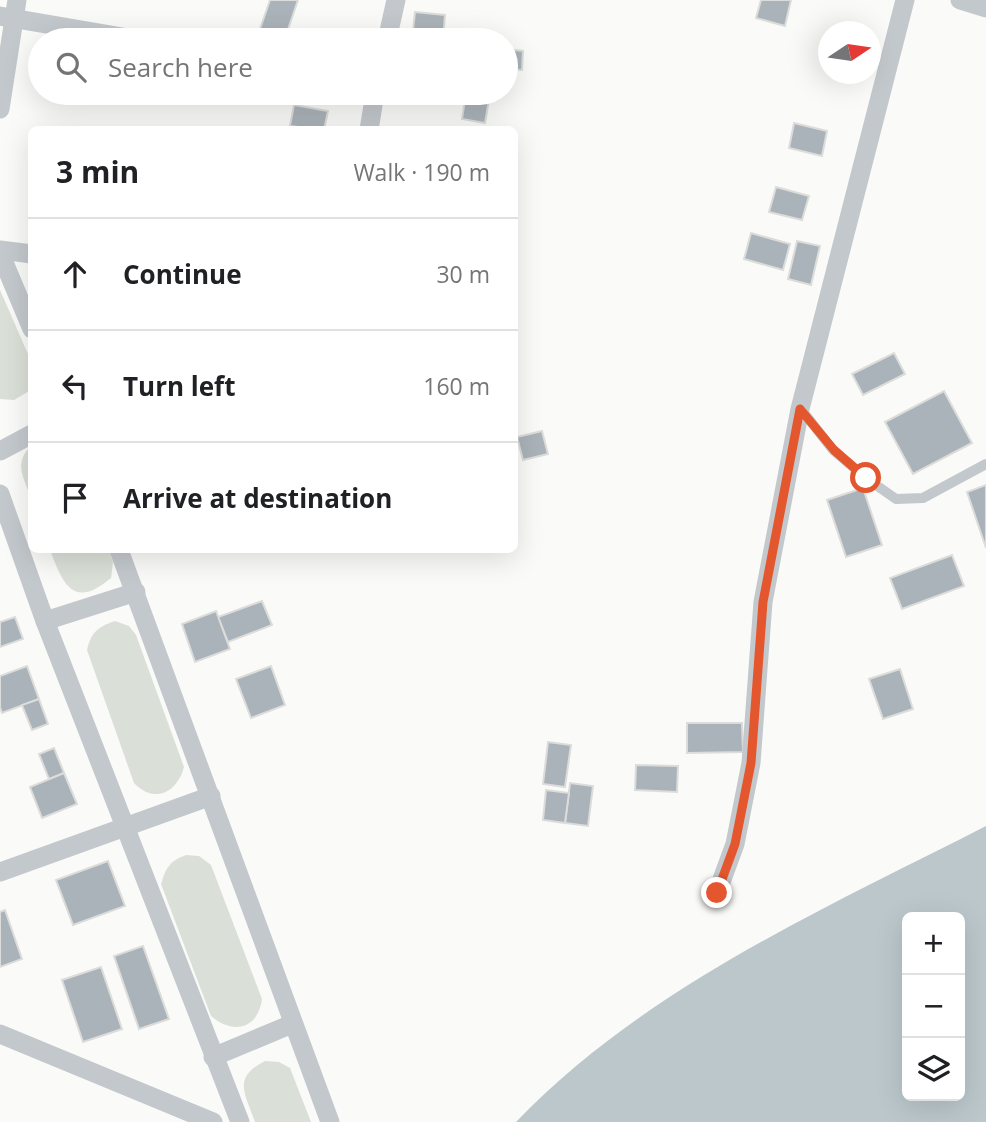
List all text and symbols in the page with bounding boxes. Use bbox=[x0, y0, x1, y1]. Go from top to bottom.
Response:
north arrow bbox=[818, 21, 881, 84]
search box bbox=[28, 28, 518, 105]
icon: search bbox=[52, 48, 90, 86]
text: Search here bbox=[108, 49, 253, 85]
text: 3 min bbox=[56, 151, 139, 192]
text: Walk · 190 m bbox=[353, 156, 490, 188]
icon: ahead bbox=[56, 255, 94, 293]
text: Continue bbox=[123, 256, 242, 292]
text: 30 m bbox=[436, 258, 490, 290]
icon: left bbox=[56, 367, 94, 405]
text: Turn left bbox=[123, 368, 235, 404]
text: 160 m bbox=[423, 370, 490, 402]
route start bbox=[850, 462, 881, 493]
icon: arrive bbox=[56, 479, 94, 517]
text: Arrive at destination bbox=[123, 480, 392, 516]
route end bbox=[701, 877, 732, 908]
map controls bbox=[902, 912, 965, 1101]
button: + bbox=[902, 912, 965, 975]
button: − bbox=[902, 975, 965, 1038]
button: layers bbox=[902, 1038, 965, 1101]

